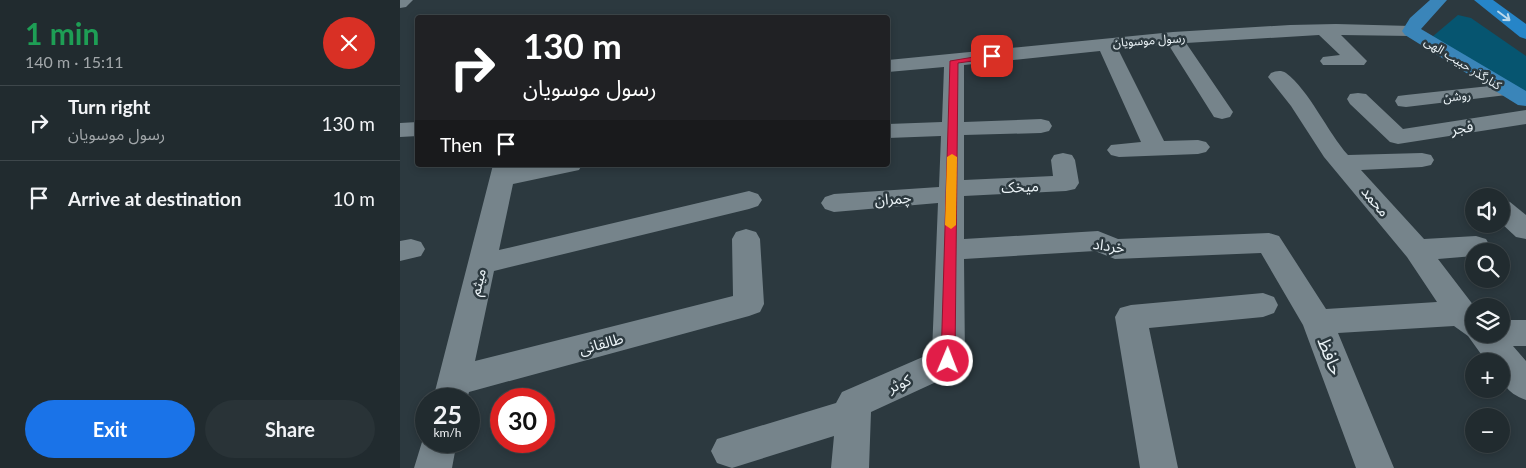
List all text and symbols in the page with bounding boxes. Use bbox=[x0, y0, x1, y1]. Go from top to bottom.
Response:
one-way arrow bbox=[1497, 11, 1510, 22]
text: 1 min bbox=[25, 15, 99, 51]
button: close bbox=[323, 17, 375, 69]
text: 130 m bbox=[523, 24, 622, 66]
street label: رسول موسویان bbox=[1112, 30, 1186, 50]
street label: کنارگذر حبیب الهی bbox=[1422, 33, 1505, 93]
icon: right bbox=[440, 35, 505, 100]
pin bbox=[971, 35, 1013, 77]
icon: arrive bbox=[978, 42, 1006, 70]
text: 140 m · 15:11 bbox=[25, 52, 124, 71]
text: رسول موسویان bbox=[523, 74, 657, 101]
street label: روشن bbox=[1442, 87, 1472, 105]
text: Turn right bbox=[68, 95, 150, 118]
icon: right bbox=[25, 109, 53, 137]
text: 130 m bbox=[321, 112, 375, 135]
street label: فجر bbox=[1449, 116, 1475, 139]
text: رسول موسویان bbox=[68, 124, 165, 143]
icon: arrive bbox=[492, 130, 520, 158]
text: Then bbox=[440, 133, 482, 156]
street label: میخک bbox=[1001, 176, 1039, 196]
street label: محمد bbox=[1358, 182, 1394, 220]
icon: arrive bbox=[25, 184, 53, 212]
text: Arrive at destination bbox=[68, 187, 241, 210]
text: 10 m bbox=[332, 187, 375, 210]
street label: چمران bbox=[874, 188, 912, 210]
map controls bbox=[1465, 188, 1510, 453]
button: sound bbox=[1465, 188, 1510, 233]
street label: خرداد bbox=[1092, 234, 1126, 257]
button: search bbox=[1465, 243, 1510, 288]
street label: میثم bbox=[465, 266, 492, 298]
button: layers bbox=[1465, 298, 1510, 343]
street label: طالقانی bbox=[577, 328, 625, 359]
position arrow bbox=[921, 334, 973, 386]
street label: حافظ bbox=[1314, 334, 1348, 378]
button: + bbox=[1465, 353, 1510, 398]
street label: کوثر bbox=[884, 370, 915, 397]
speed limit sign: 30 bbox=[490, 388, 555, 453]
text: 25 bbox=[433, 399, 462, 429]
button: Exit bbox=[25, 400, 195, 458]
button: Share bbox=[205, 400, 375, 458]
button: − bbox=[1465, 408, 1510, 453]
text: km/h bbox=[433, 425, 462, 440]

